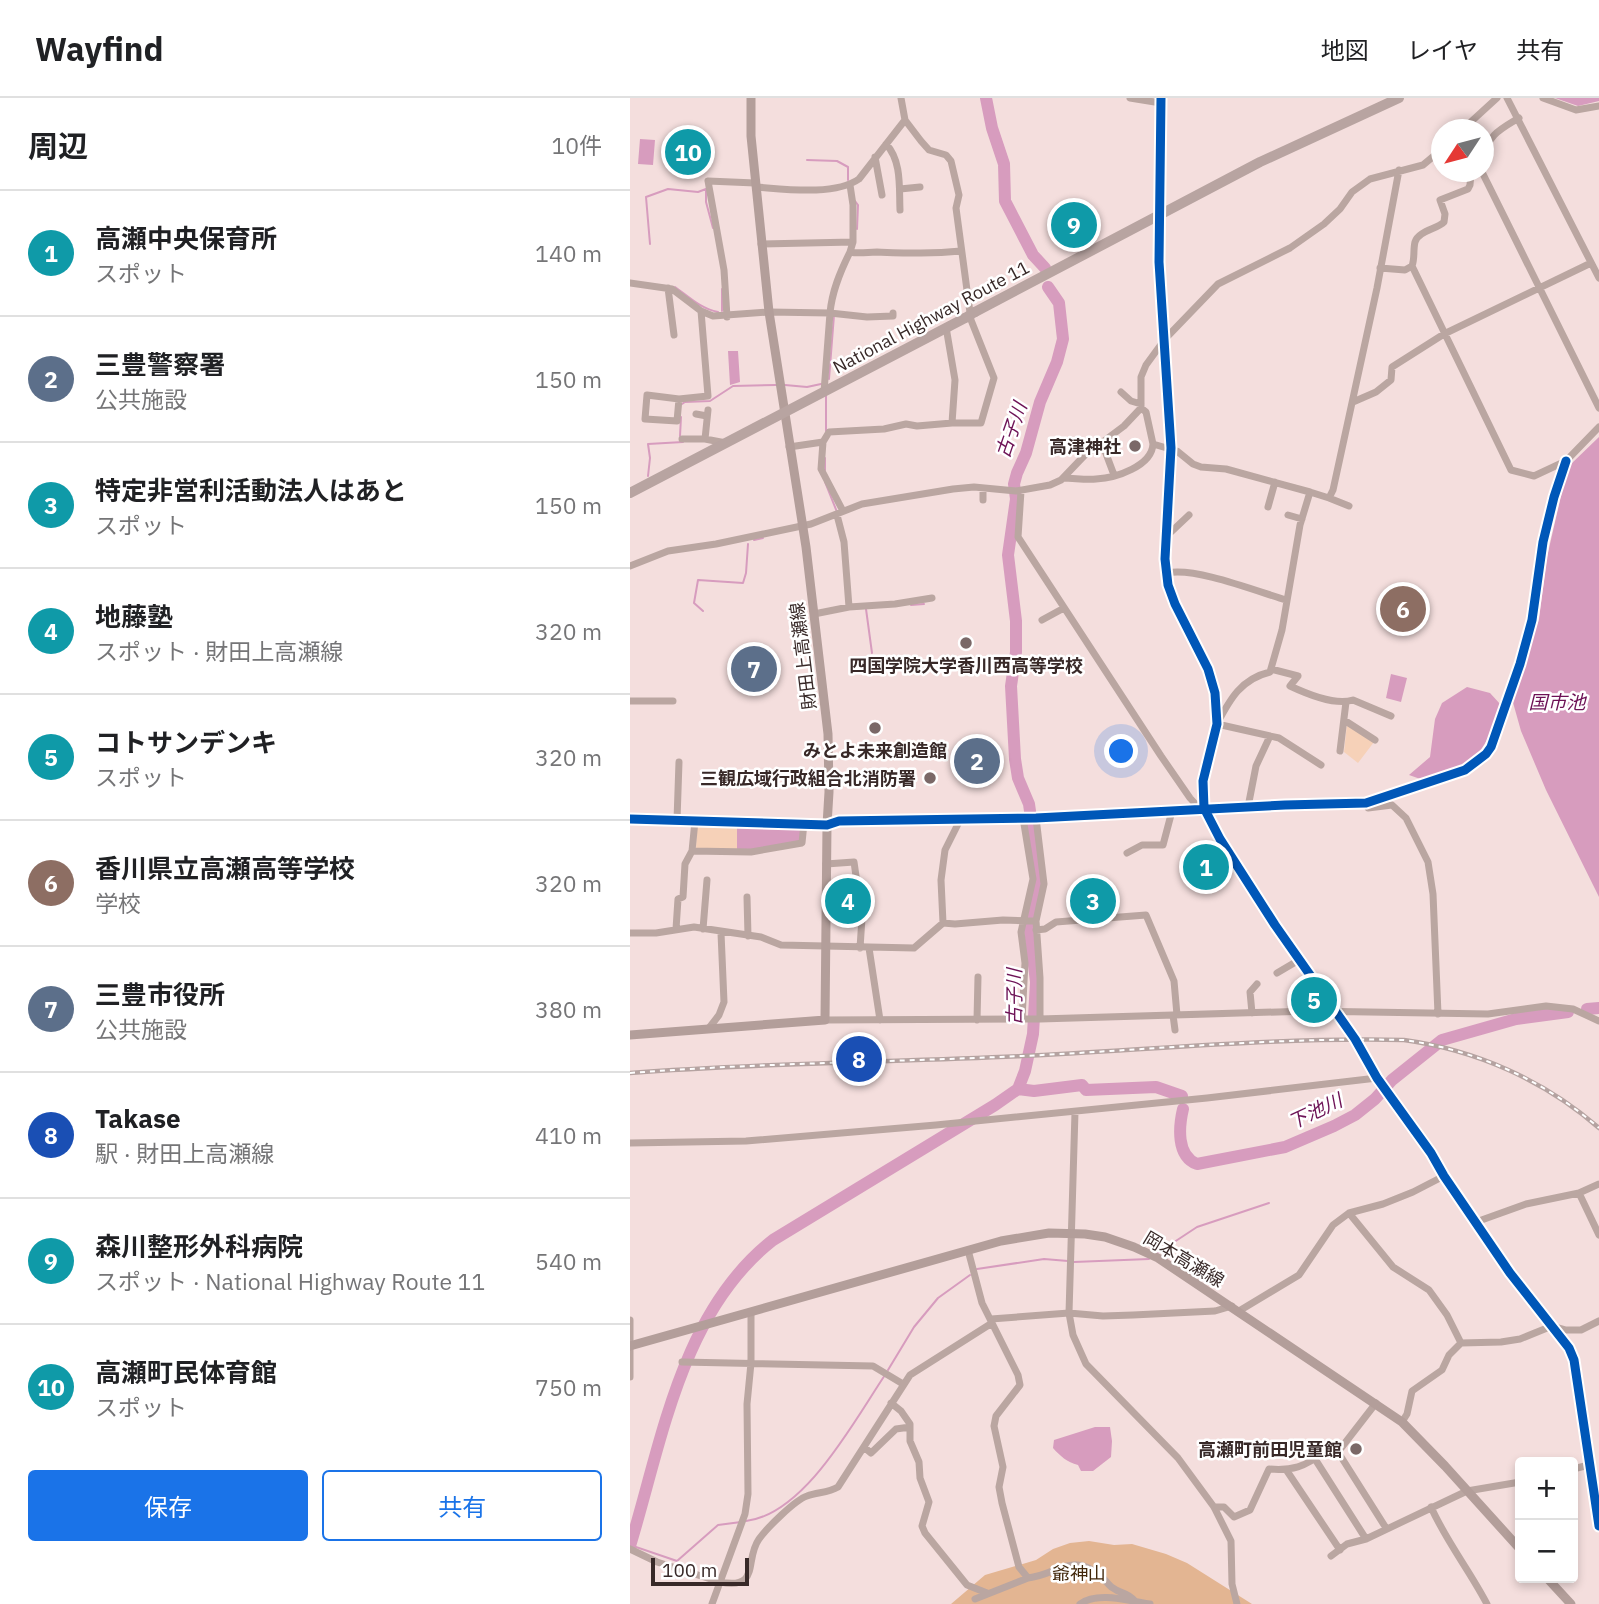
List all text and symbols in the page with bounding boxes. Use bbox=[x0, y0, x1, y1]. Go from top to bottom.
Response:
text: Wayfind bbox=[35, 27, 164, 70]
text: 地図 bbox=[1321, 34, 1369, 66]
text: レイヤ bbox=[1407, 34, 1478, 66]
text: 共有 bbox=[1516, 34, 1564, 66]
north arrow bbox=[1431, 119, 1494, 182]
text: 周辺 bbox=[28, 126, 88, 165]
pin: 10 bbox=[665, 126, 711, 178]
text: 10件 bbox=[551, 130, 602, 160]
pin: 9 bbox=[1051, 199, 1097, 251]
text: 高瀬中央保育所 bbox=[95, 221, 277, 255]
text: 1 bbox=[44, 238, 58, 268]
text: 140 m bbox=[535, 238, 602, 268]
street label: National Highway Route 11 bbox=[829, 255, 1033, 379]
text: スポット bbox=[95, 258, 187, 288]
text: 三豊警察署 bbox=[95, 347, 225, 381]
text: 2 bbox=[44, 364, 58, 394]
text: 150 m bbox=[535, 364, 602, 394]
text: 公共施設 bbox=[95, 384, 187, 414]
water label: 古子川 bbox=[990, 397, 1032, 461]
place label: 高津神社 bbox=[1049, 435, 1121, 458]
marker: 高津神社 bbox=[1127, 438, 1143, 454]
text: 特定非営利活動法人はあと bbox=[95, 473, 407, 507]
text: 3 bbox=[44, 490, 58, 520]
text: 150 m bbox=[535, 490, 602, 520]
text: スポット bbox=[95, 510, 187, 540]
pin: 6 bbox=[1380, 583, 1426, 635]
text: 地藤塾 bbox=[95, 599, 173, 633]
street label: 財田上高瀬線 bbox=[785, 601, 821, 711]
text: 4 bbox=[44, 616, 58, 646]
text: 320 m bbox=[535, 616, 602, 646]
marker: 四国学院大学香川西高等学校 bbox=[958, 635, 974, 651]
text: スポット · 財田上高瀬線 bbox=[95, 636, 343, 666]
pin: 7 bbox=[731, 643, 777, 695]
place label: 四国学院大学香川西高等学校 bbox=[849, 654, 1083, 677]
water label: 国市池 bbox=[1528, 690, 1587, 714]
marker: みとよ未来創造館 bbox=[867, 720, 883, 736]
text: コトサンデンキ bbox=[95, 725, 277, 759]
your location bbox=[1104, 734, 1138, 768]
pin: 2 bbox=[954, 735, 1000, 787]
place label: みとよ未来創造館 bbox=[803, 739, 947, 762]
text: 5 bbox=[44, 742, 58, 772]
text: 320 m bbox=[535, 742, 602, 772]
text: スポット bbox=[95, 762, 187, 792]
place label: 三観広域行政組合北消防署 bbox=[700, 767, 916, 790]
marker: 三観広域行政組合北消防署 bbox=[922, 770, 938, 786]
pin: 1 bbox=[1183, 841, 1229, 893]
text: 香川県立高瀬高等学校 bbox=[95, 851, 355, 885]
text: 6 bbox=[44, 868, 58, 898]
text: 320 m bbox=[535, 868, 602, 898]
pin: 4 bbox=[825, 875, 871, 927]
pin: 3 bbox=[1070, 875, 1116, 927]
text: 学校 bbox=[95, 888, 141, 918]
water label: 古子川 bbox=[1002, 967, 1026, 1026]
pin: 5 bbox=[1291, 974, 1337, 1026]
text: 三豊市役所 bbox=[95, 977, 225, 1011]
text: 7 bbox=[44, 994, 58, 1024]
text: 380 m bbox=[535, 994, 602, 1024]
text: 公共施設 bbox=[95, 1014, 187, 1044]
pin: 8 bbox=[836, 1033, 882, 1085]
water label: 下池川 bbox=[1284, 1087, 1348, 1134]
text: Takase bbox=[95, 1101, 181, 1135]
text: 8 bbox=[44, 1120, 58, 1150]
text: 410 m bbox=[535, 1120, 602, 1150]
text: 駅 · 財田上高瀬線 bbox=[95, 1138, 274, 1168]
street label: 岡本高瀬線 bbox=[1140, 1226, 1228, 1292]
text: 森川整形外科病院 bbox=[95, 1229, 303, 1263]
text: 9 bbox=[44, 1246, 58, 1276]
text: 540 m bbox=[535, 1246, 602, 1276]
text: スポット · National Highway Route 11 bbox=[95, 1266, 485, 1296]
text: 高瀬町民体育館 bbox=[95, 1355, 277, 1389]
text: 10 bbox=[37, 1372, 65, 1402]
text: 750 m bbox=[535, 1372, 602, 1402]
text: スポット bbox=[95, 1392, 187, 1422]
place label: 高瀬町前田児童館 bbox=[1198, 1438, 1342, 1461]
marker: 高瀬町前田児童館 bbox=[1348, 1441, 1364, 1457]
map controls bbox=[1515, 1457, 1578, 1583]
button: + bbox=[1515, 1457, 1578, 1520]
button: 保存 bbox=[28, 1470, 308, 1541]
button: 共有 bbox=[322, 1470, 602, 1541]
button: − bbox=[1515, 1520, 1578, 1583]
scale bar bbox=[651, 1555, 749, 1587]
text: 100 m bbox=[662, 1558, 717, 1582]
park label: 爺神山 bbox=[1052, 1562, 1106, 1585]

